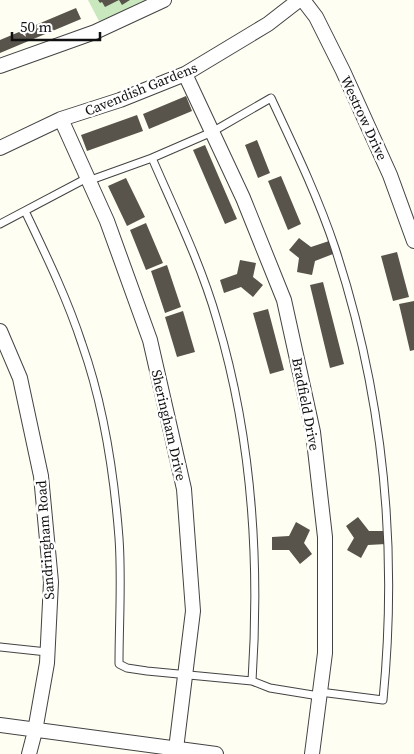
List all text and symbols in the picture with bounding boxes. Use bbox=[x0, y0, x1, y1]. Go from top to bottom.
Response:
scale bar bbox=[12, 10, 100, 42]
text: 50 m bbox=[20, 16, 52, 37]
street label: Cavendish Gardens bbox=[82, 57, 200, 121]
street label: Westrow Drive bbox=[336, 72, 392, 164]
street label: Bradfield Drive bbox=[287, 356, 325, 452]
street label: Sheringham Drive bbox=[147, 368, 191, 482]
street label: Sandringham Road bbox=[31, 480, 59, 600]

